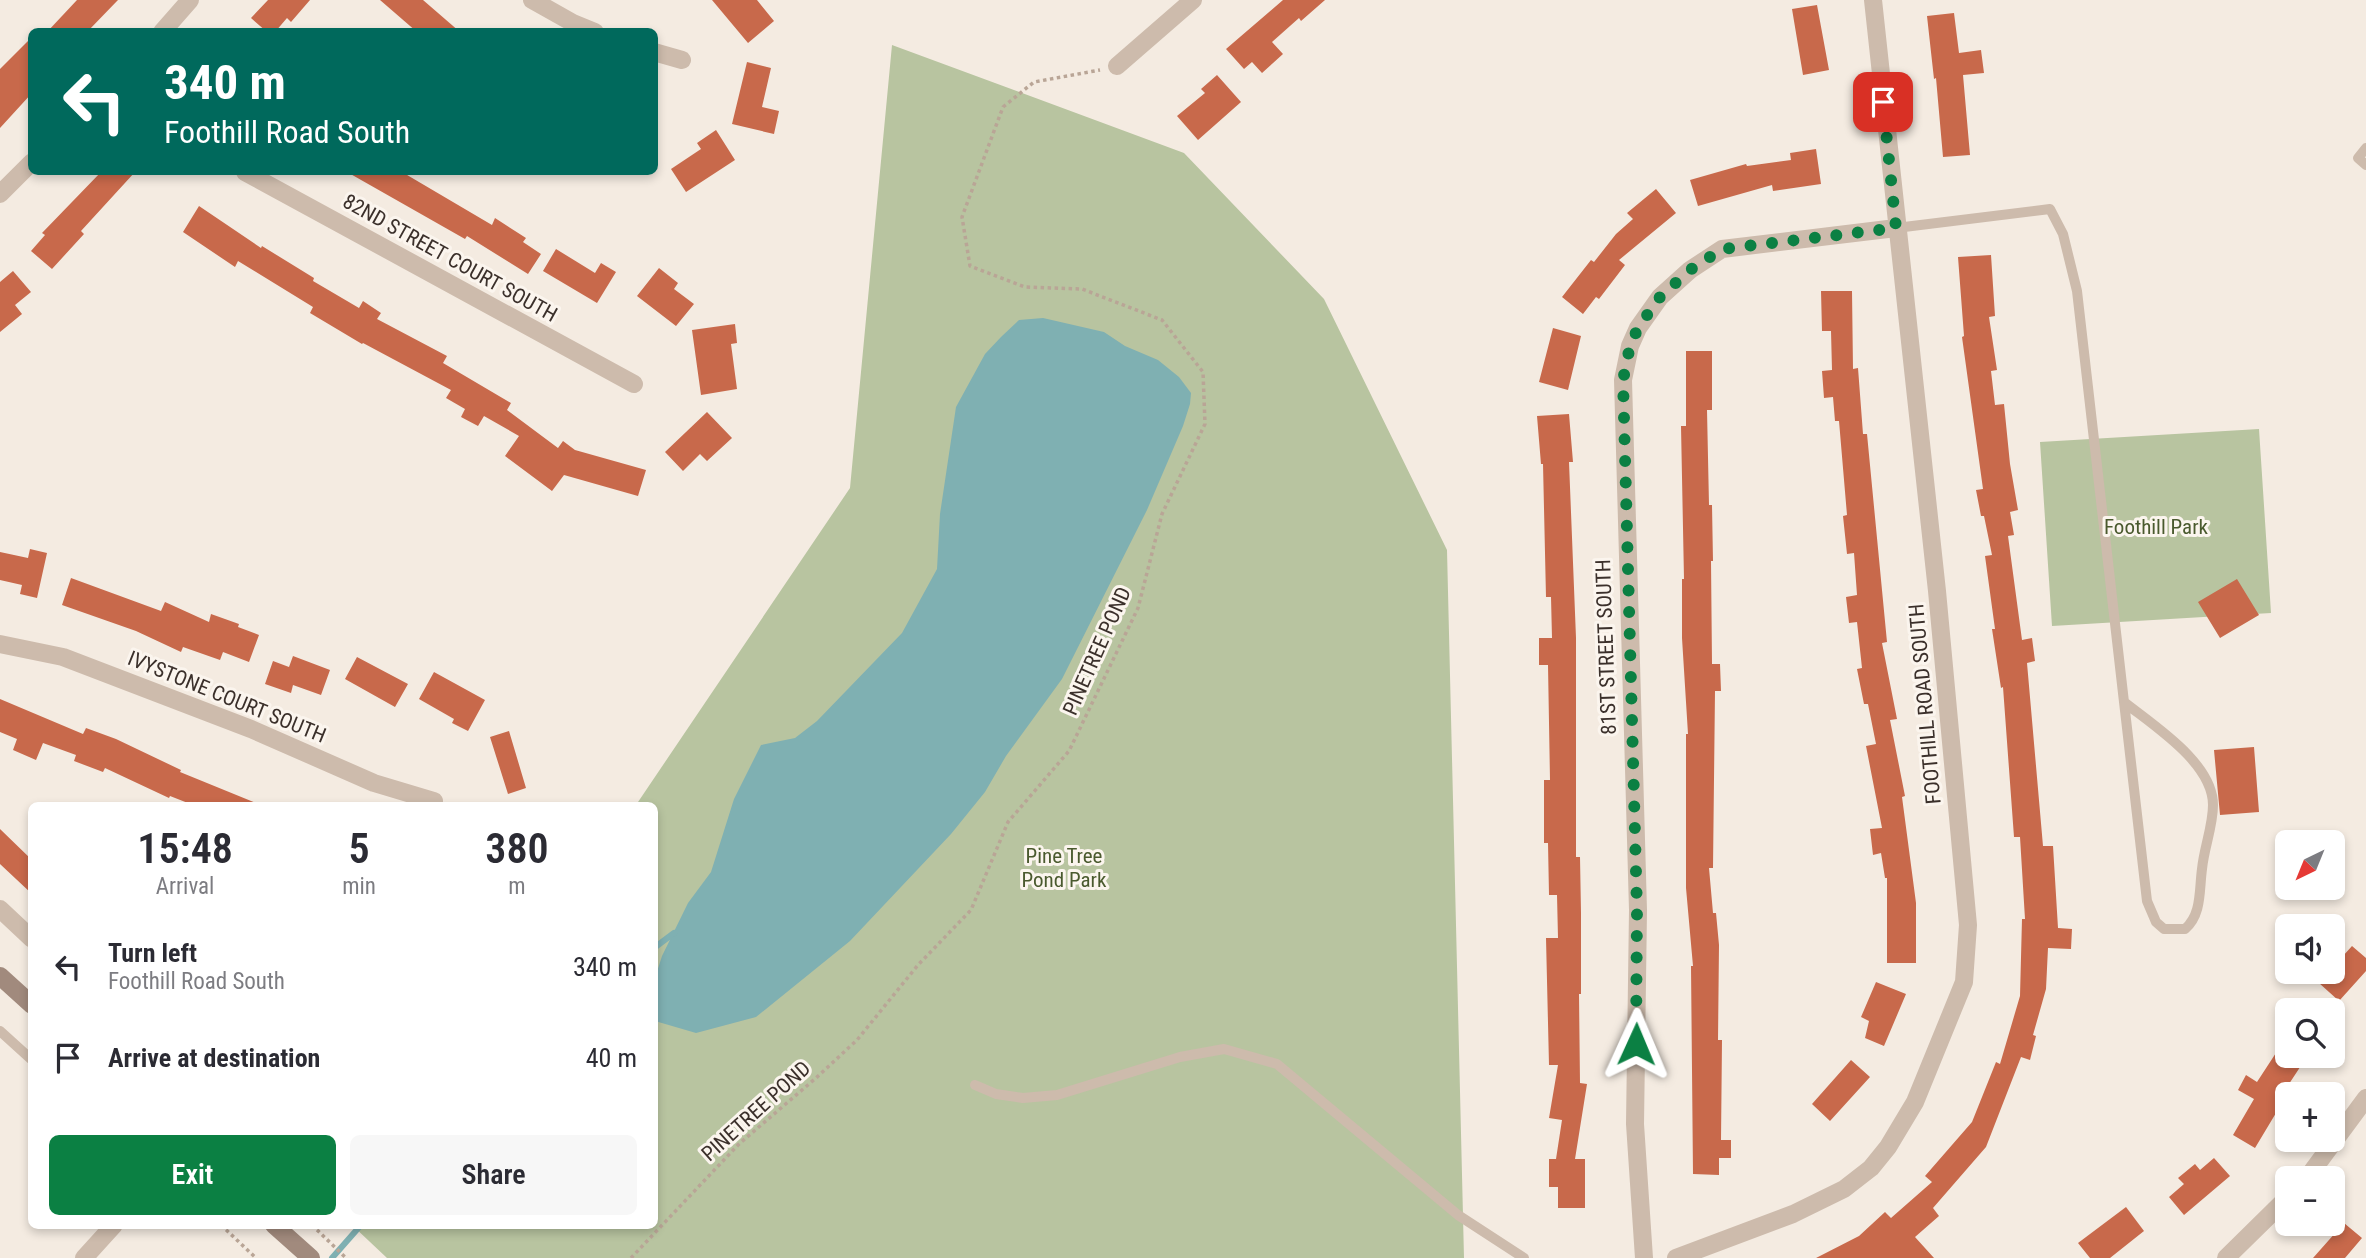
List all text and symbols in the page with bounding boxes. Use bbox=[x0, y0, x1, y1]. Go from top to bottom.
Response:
text: 340 m bbox=[164, 54, 286, 111]
icon: left bbox=[49, 56, 140, 147]
pin bbox=[1853, 72, 1913, 132]
icon: arrive bbox=[1864, 83, 1902, 121]
text: Foothill Road South bbox=[164, 113, 410, 151]
street label: 82ND STREET COURT SOUTH bbox=[339, 189, 561, 327]
park label: Foothill Park bbox=[2104, 515, 2209, 539]
street label: 81ST STREET SOUTH bbox=[1591, 559, 1621, 735]
street label: PINETREE POND bbox=[1058, 583, 1136, 719]
street label: FOOTHILL ROAD SOUTH bbox=[1904, 603, 1946, 805]
street label: IVYSTONE COURT SOUTH bbox=[124, 646, 330, 748]
text: 15:48 bbox=[137, 824, 233, 873]
text: 5 bbox=[349, 824, 370, 873]
text: 380 bbox=[485, 824, 549, 873]
north arrow bbox=[2275, 830, 2345, 900]
map controls bbox=[2275, 830, 2345, 1236]
park label: Pine Tree Pond Park bbox=[1022, 844, 1107, 892]
text: Arrival bbox=[156, 873, 214, 900]
text: min bbox=[342, 873, 376, 900]
text: m bbox=[508, 873, 526, 900]
button: sound bbox=[2275, 914, 2345, 984]
text: Turn left bbox=[108, 938, 197, 968]
icon: left bbox=[49, 948, 87, 986]
text: 340 m bbox=[573, 952, 637, 982]
text: Foothill Road South bbox=[108, 968, 285, 995]
button: search bbox=[2275, 998, 2345, 1068]
position arrow bbox=[1599, 1007, 1673, 1081]
icon: arrive bbox=[49, 1039, 87, 1077]
text: Arrive at destination bbox=[108, 1043, 320, 1073]
text: 40 m bbox=[586, 1043, 637, 1073]
street label: PINETREE POND bbox=[697, 1056, 815, 1166]
button: + bbox=[2275, 1082, 2345, 1152]
button: Exit bbox=[49, 1135, 336, 1215]
button: Share bbox=[350, 1135, 637, 1215]
button: − bbox=[2275, 1166, 2345, 1236]

